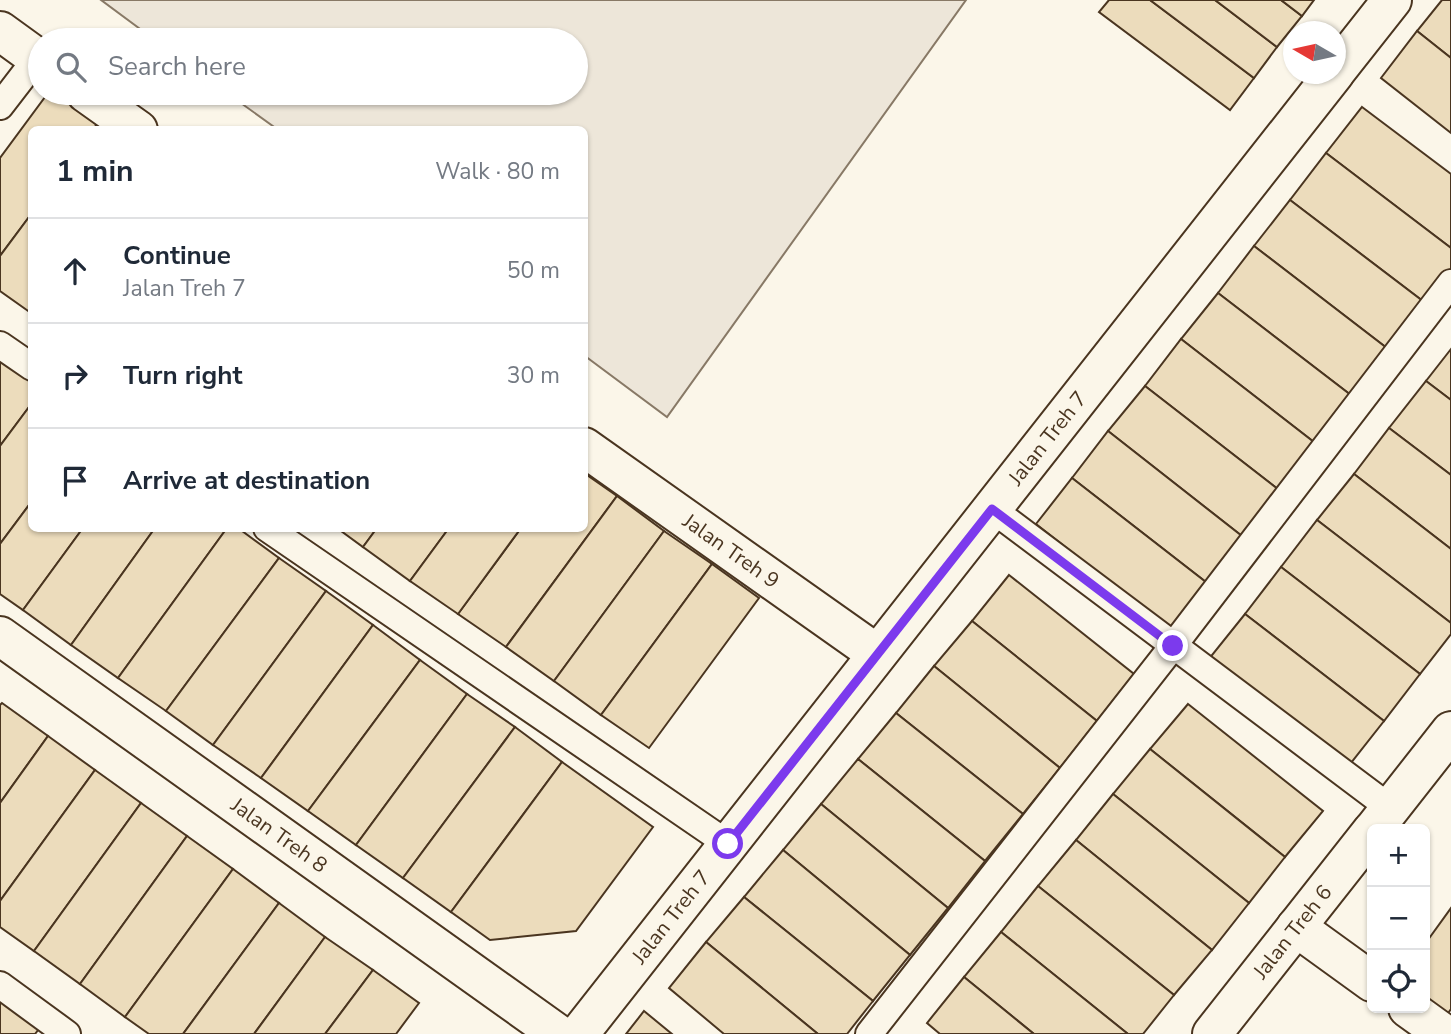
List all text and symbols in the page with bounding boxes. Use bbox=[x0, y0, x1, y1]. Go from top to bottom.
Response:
north arrow bbox=[1283, 21, 1346, 84]
search box bbox=[28, 28, 588, 105]
icon: search bbox=[52, 48, 90, 86]
text: Search here bbox=[108, 49, 246, 84]
text: 1 min bbox=[56, 151, 134, 192]
text: Walk · 80 m bbox=[435, 156, 560, 187]
text: Continue bbox=[123, 238, 231, 273]
icon: ahead bbox=[56, 252, 94, 290]
text: 50 m bbox=[507, 255, 560, 286]
text: Jalan Treh 7 bbox=[123, 273, 246, 304]
icon: right bbox=[56, 357, 94, 395]
text: Turn right bbox=[123, 358, 242, 393]
text: 30 m bbox=[507, 360, 560, 391]
street label: Jalan Treh 7 bbox=[1001, 385, 1093, 492]
icon: arrive bbox=[56, 462, 94, 500]
text: Arrive at destination bbox=[123, 463, 370, 498]
street label: Jalan Treh 9 bbox=[676, 506, 785, 595]
route end bbox=[1157, 630, 1188, 661]
street label: Jalan Treh 8 bbox=[225, 791, 333, 879]
map controls bbox=[1367, 824, 1430, 1013]
button: + bbox=[1367, 824, 1430, 887]
route start bbox=[712, 828, 743, 859]
street label: Jalan Treh 7 bbox=[625, 864, 717, 970]
street label: Jalan Treh 6 bbox=[1246, 879, 1338, 985]
button: − bbox=[1367, 887, 1430, 950]
button: locate bbox=[1367, 950, 1430, 1013]

